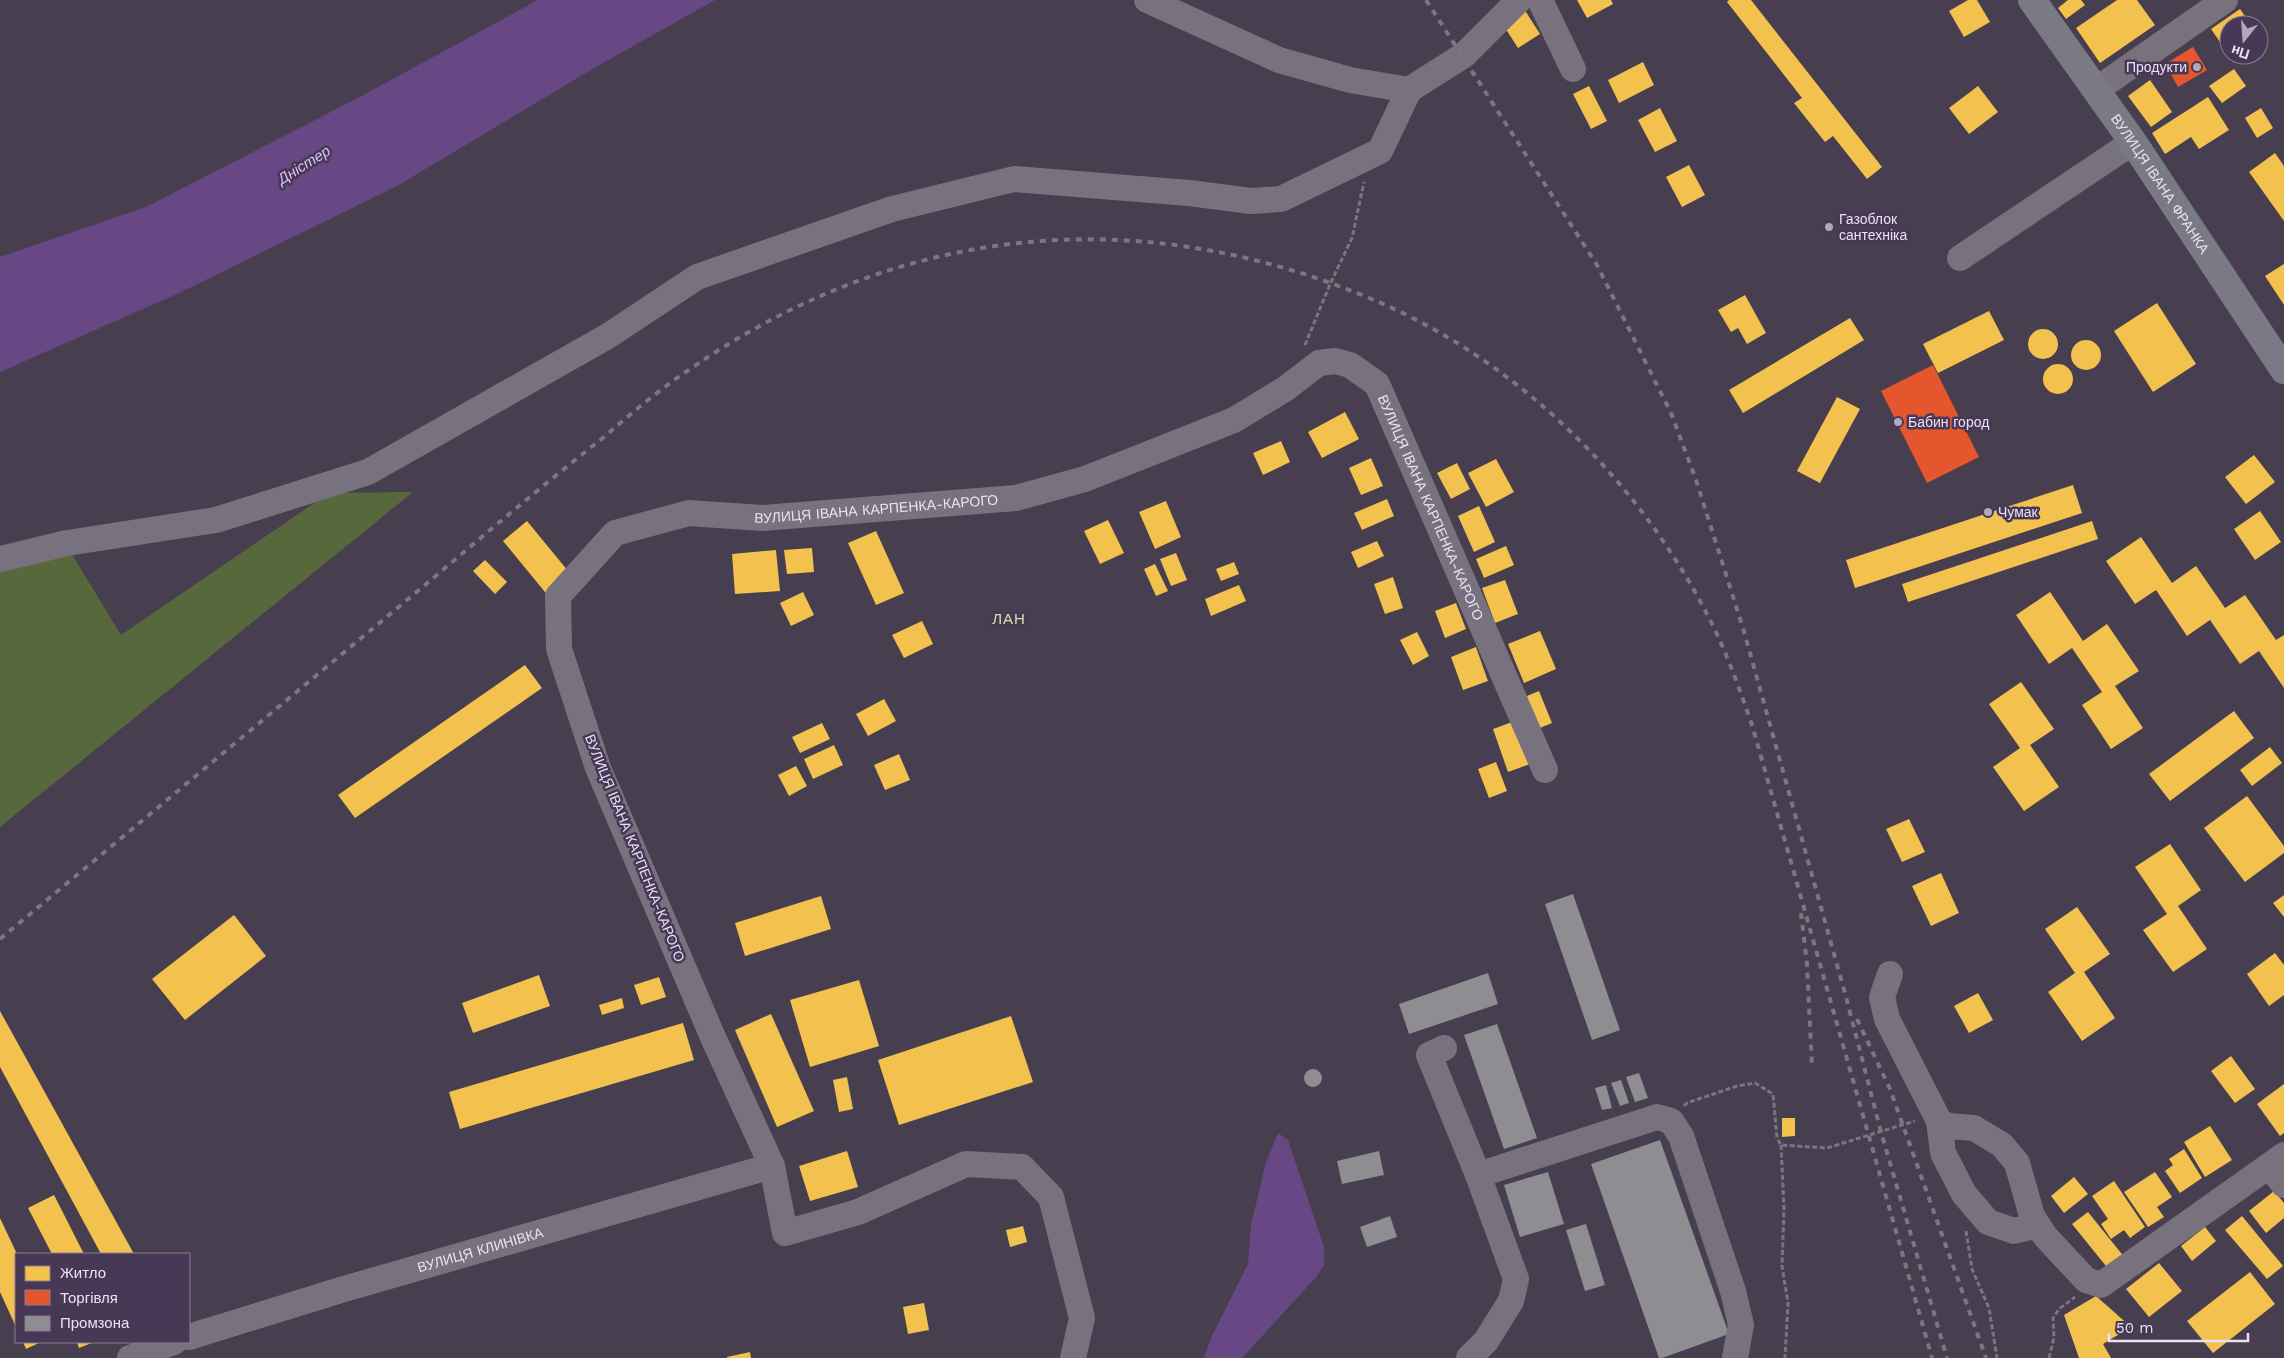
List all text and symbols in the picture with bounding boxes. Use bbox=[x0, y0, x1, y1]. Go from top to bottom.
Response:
north arrow bbox=[2219, 15, 2269, 65]
text: Пн bbox=[2229, 42, 2251, 63]
place label: Продукти bbox=[2126, 59, 2187, 75]
marker: Продукти bbox=[2191, 61, 2203, 73]
street label: ВУЛИЦЯ ІВАНА ФРАНКА bbox=[2108, 111, 2213, 257]
water label: Дністер bbox=[273, 142, 334, 189]
place label: Газоблок сантехніка bbox=[1839, 211, 1908, 243]
marker: Газоблок сантехніка bbox=[1823, 221, 1835, 233]
street label: ВУЛИЦЯ ІВАНА КАРПЕНКА-КАРОГО bbox=[1375, 392, 1487, 623]
place label: Бабин город bbox=[1908, 414, 1989, 430]
marker: Бабин город bbox=[1892, 416, 1904, 428]
street label: ВУЛИЦЯ ІВАНА КАРПЕНКА-КАРОГО bbox=[754, 491, 999, 526]
place label: Чумак bbox=[1998, 504, 2039, 520]
marker: Чумак bbox=[1982, 506, 1994, 518]
district label: ЛАН bbox=[992, 610, 1026, 628]
street label: ВУЛИЦЯ ІВАНА КАРПЕНКА-КАРОГО bbox=[582, 732, 688, 964]
street label: ВУЛИЦЯ КЛИНІВКА bbox=[415, 1224, 546, 1276]
legend bbox=[15, 1253, 190, 1343]
text: Житло bbox=[60, 1264, 106, 1282]
text: Торгівля bbox=[60, 1289, 118, 1307]
scale bar bbox=[2109, 1310, 2248, 1342]
text: Промзона bbox=[60, 1314, 130, 1332]
text: 50 m bbox=[2116, 1319, 2153, 1337]

